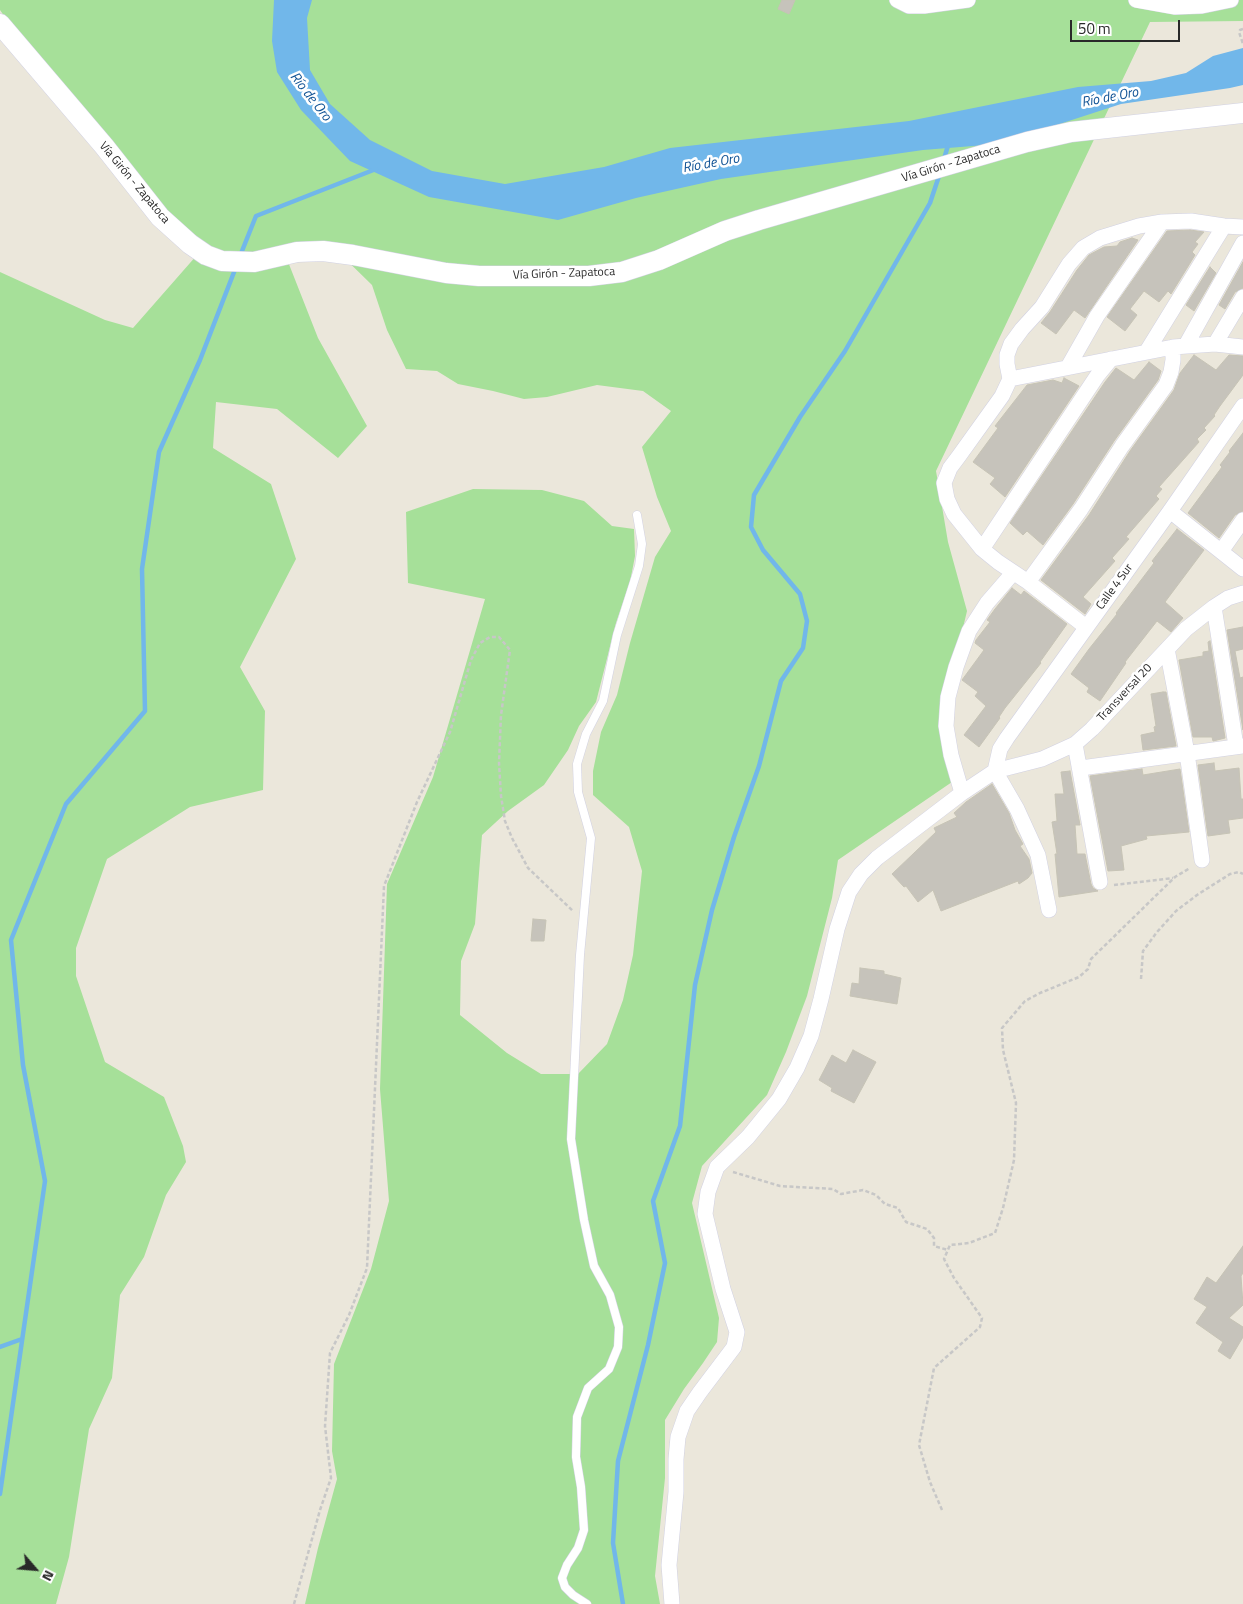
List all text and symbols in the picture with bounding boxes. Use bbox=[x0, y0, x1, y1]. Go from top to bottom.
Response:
scale bar bbox=[1073, 10, 1183, 42]
text: 50 m bbox=[1078, 17, 1111, 40]
water label: Río de Oro bbox=[286, 69, 334, 125]
water label: Río de Oro bbox=[1080, 84, 1140, 112]
street label: Vía Girón - Zapatoca bbox=[96, 139, 172, 227]
street label: Vía Girón - Zapatoca bbox=[900, 142, 1002, 186]
water label: Río de Oro bbox=[681, 151, 741, 177]
street label: Vía Girón - Zapatoca bbox=[513, 265, 615, 283]
street label: Calle 4 Sur bbox=[1094, 561, 1136, 613]
street label: Transversal 20 bbox=[1095, 661, 1155, 725]
north arrow bbox=[10, 1544, 60, 1594]
text: N bbox=[37, 1567, 60, 1585]

